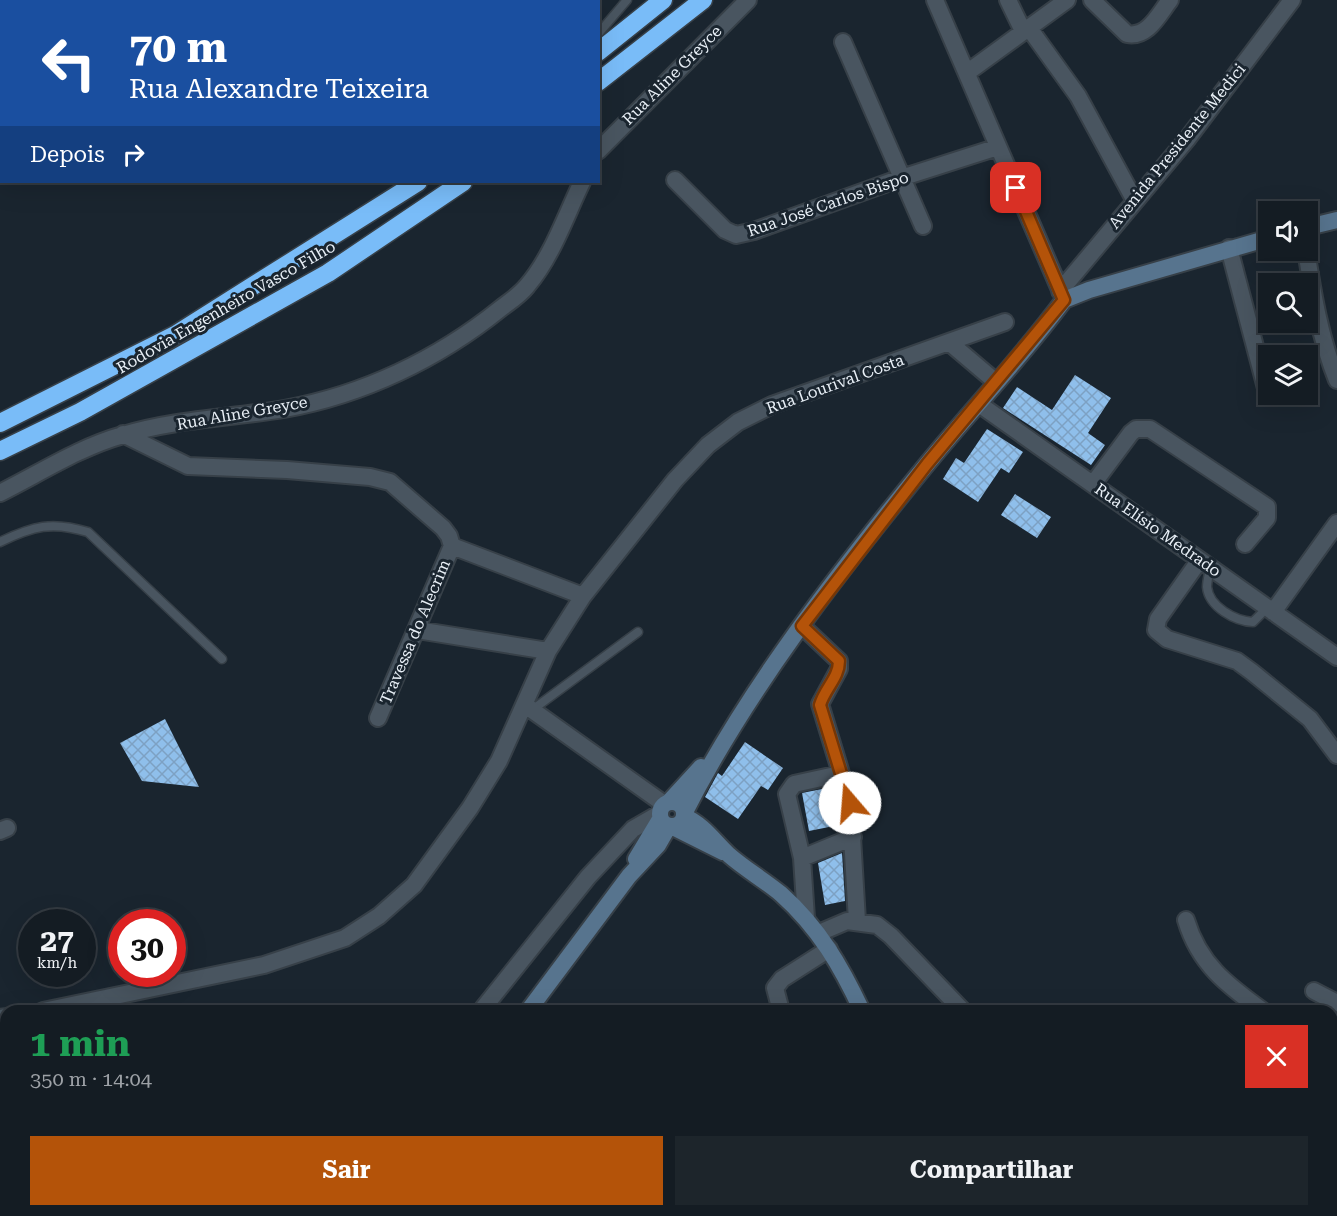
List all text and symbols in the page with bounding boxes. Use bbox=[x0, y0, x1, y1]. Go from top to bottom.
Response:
street label: Rua Aline Greyce bbox=[618, 21, 726, 129]
text: 70 m bbox=[129, 23, 227, 72]
icon: left bbox=[30, 24, 108, 102]
street label: Avenida Presidente Medici bbox=[1105, 60, 1249, 232]
text: Rua Alexandre Teixeira bbox=[129, 73, 429, 105]
icon: right bbox=[117, 138, 150, 171]
text: Depois bbox=[30, 142, 105, 167]
pin bbox=[990, 162, 1041, 213]
street label: Rua José Carlos Bispo bbox=[745, 167, 911, 241]
icon: arrive bbox=[999, 171, 1032, 204]
map controls bbox=[1258, 201, 1318, 405]
button: sound bbox=[1258, 201, 1318, 261]
street label: Rodovia Engenheiro Vasco Filho bbox=[113, 236, 339, 378]
button: search bbox=[1258, 273, 1318, 333]
button: layers bbox=[1258, 345, 1318, 405]
street label: Rua Lourival Costa bbox=[764, 350, 907, 418]
street label: Rua Aline Greyce bbox=[175, 392, 309, 434]
street label: Rua Elísio Medrado bbox=[1091, 479, 1225, 581]
street label: Travessa do Alecrim bbox=[376, 556, 454, 707]
position arrow bbox=[818, 771, 882, 835]
speed limit sign: 30 bbox=[108, 909, 186, 987]
text: 27 bbox=[40, 923, 74, 958]
text: km/h bbox=[37, 954, 77, 972]
text: 1 min bbox=[30, 1023, 130, 1065]
button: close bbox=[1245, 1025, 1308, 1088]
text: 350 m · 14:04 bbox=[30, 1067, 152, 1091]
button: Sair bbox=[30, 1136, 663, 1205]
button: Compartilhar bbox=[675, 1136, 1308, 1205]

